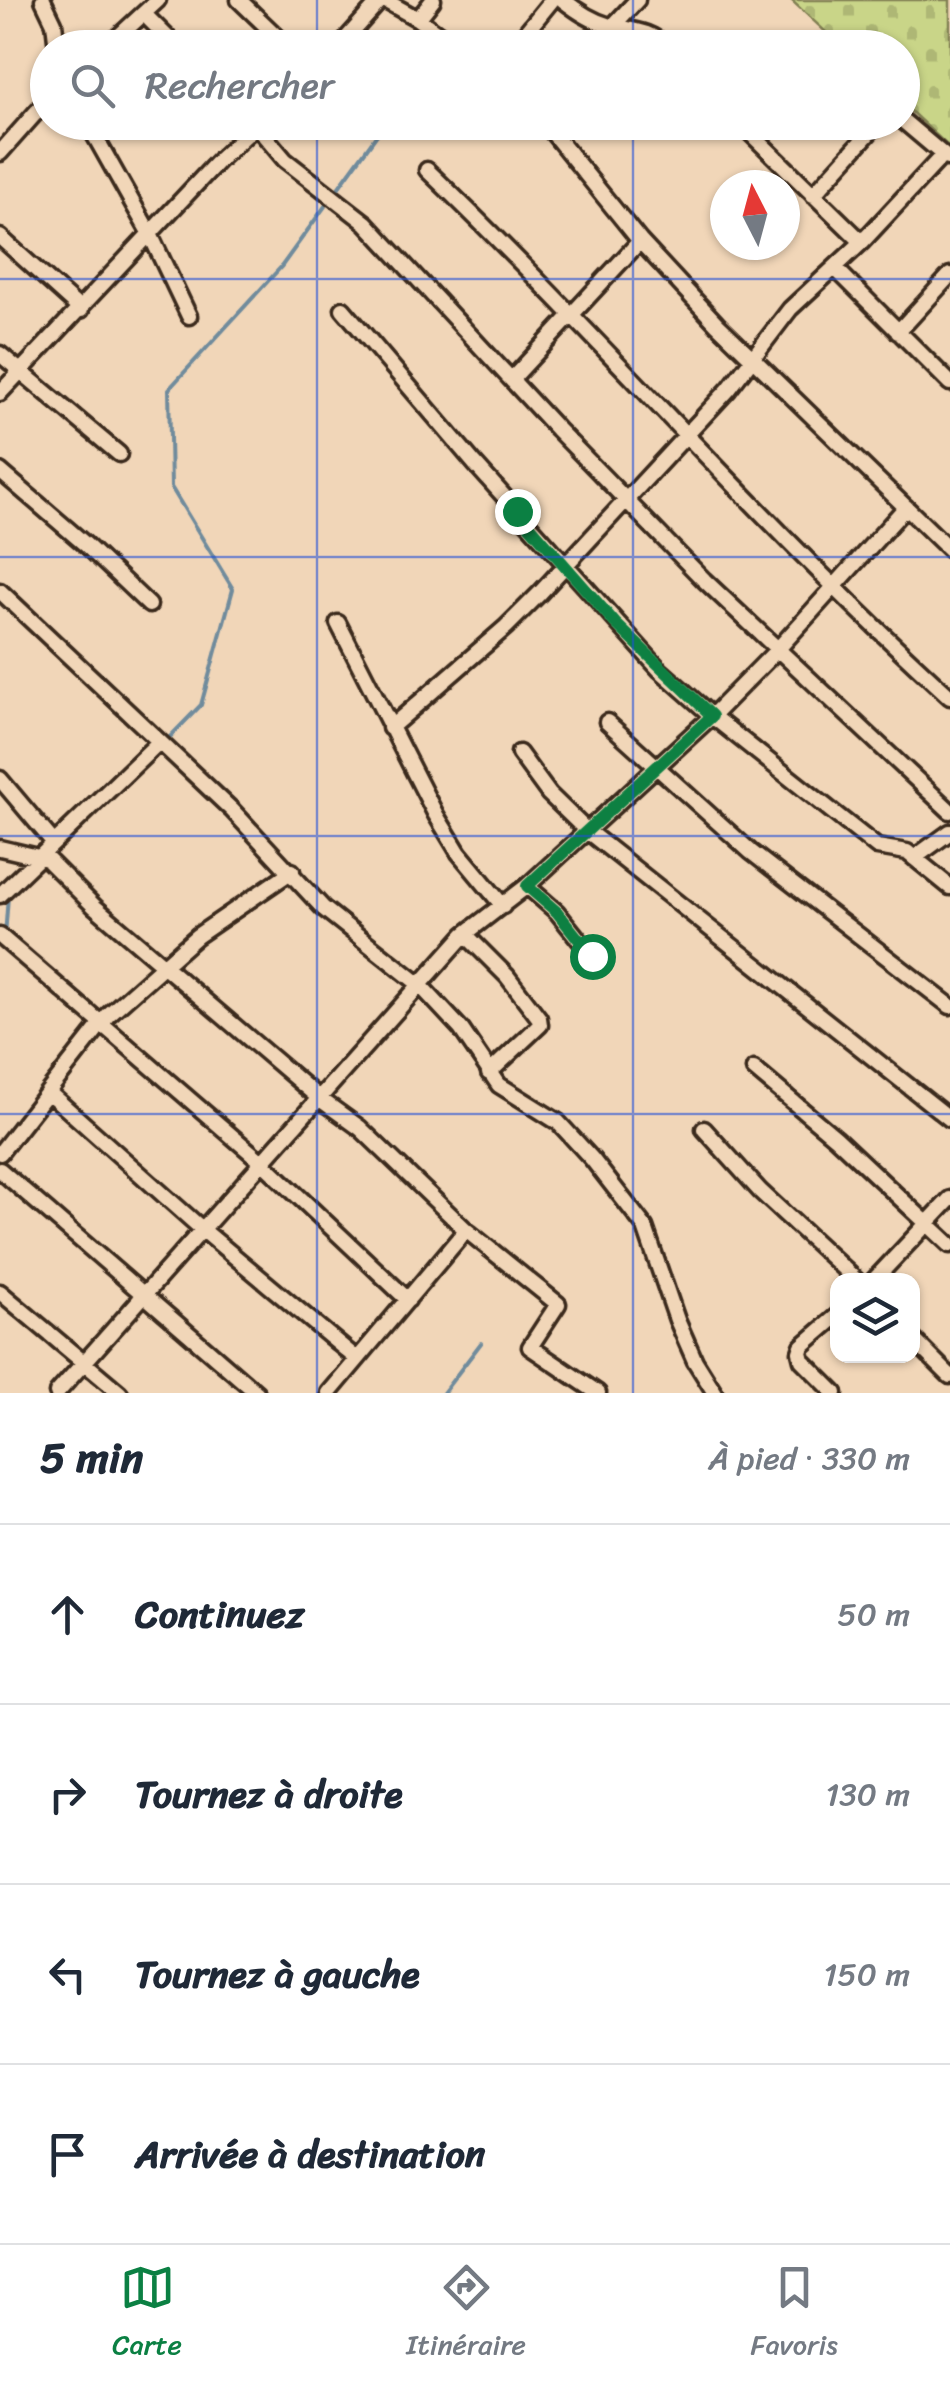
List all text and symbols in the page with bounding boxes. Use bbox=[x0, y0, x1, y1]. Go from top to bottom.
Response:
search box bbox=[30, 30, 920, 140]
text: Rechercher bbox=[145, 52, 334, 119]
icon: search bbox=[65, 58, 120, 113]
north arrow bbox=[710, 170, 800, 260]
route end bbox=[495, 489, 541, 535]
route start bbox=[570, 934, 616, 980]
map controls bbox=[830, 1273, 920, 1363]
button: layers bbox=[830, 1273, 920, 1363]
text: 5 min bbox=[40, 1421, 143, 1495]
text: À pied · 330 m bbox=[708, 1430, 910, 1487]
text: Continuez bbox=[135, 1581, 304, 1648]
text: 50 m bbox=[837, 1586, 910, 1643]
icon: ahead bbox=[40, 1587, 95, 1642]
text: Tournez à droite bbox=[135, 1761, 403, 1828]
text: 130 m bbox=[826, 1766, 910, 1823]
icon: right bbox=[40, 1767, 95, 1822]
text: Tournez à gauche bbox=[135, 1941, 419, 2008]
text: 150 m bbox=[824, 1946, 910, 2003]
icon: left bbox=[40, 1947, 95, 2002]
text: Arrivée à destination bbox=[135, 2121, 485, 2188]
icon: arrive bbox=[40, 2127, 95, 2182]
tab: Carte bbox=[112, 2260, 182, 2369]
tab: Itinéraire bbox=[406, 2260, 526, 2369]
tab: Favoris bbox=[751, 2260, 838, 2369]

